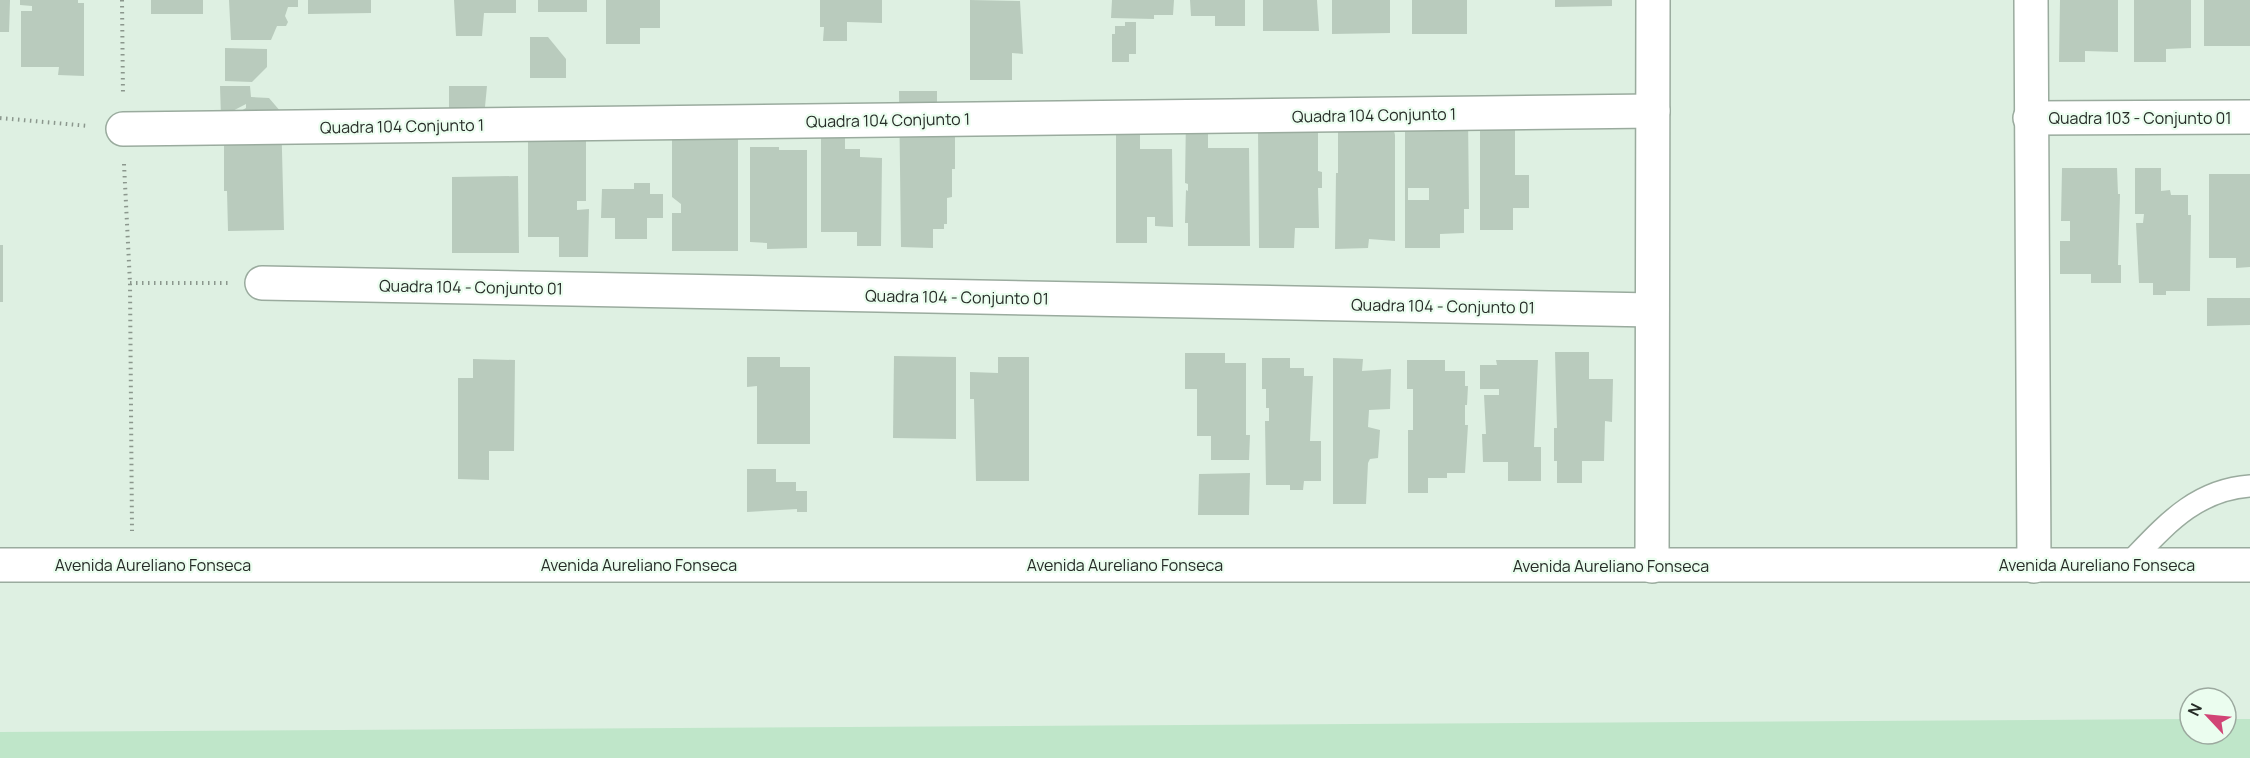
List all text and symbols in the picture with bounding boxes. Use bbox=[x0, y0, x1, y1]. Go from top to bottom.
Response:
street label: Quadra 104 Conjunto 1 bbox=[1292, 103, 1456, 127]
street label: Quadra 103 - Conjunto 01 bbox=[2048, 107, 2232, 129]
street label: Quadra 104 Conjunto 1 bbox=[806, 108, 970, 132]
street label: Quadra 104 Conjunto 1 bbox=[320, 114, 484, 138]
street label: Quadra 104 - Conjunto 01 bbox=[379, 274, 563, 300]
street label: Quadra 104 - Conjunto 01 bbox=[865, 284, 1049, 310]
street label: Quadra 104 - Conjunto 01 bbox=[1351, 293, 1535, 319]
street label: Avenida Aureliano Fonseca bbox=[55, 554, 251, 576]
street label: Avenida Aureliano Fonseca bbox=[541, 554, 737, 576]
street label: Avenida Aureliano Fonseca bbox=[1027, 554, 1223, 576]
street label: Avenida Aureliano Fonseca bbox=[1999, 554, 2195, 576]
street label: Avenida Aureliano Fonseca bbox=[1513, 555, 1709, 577]
north arrow bbox=[2178, 686, 2238, 746]
text: N bbox=[2182, 699, 2207, 719]

